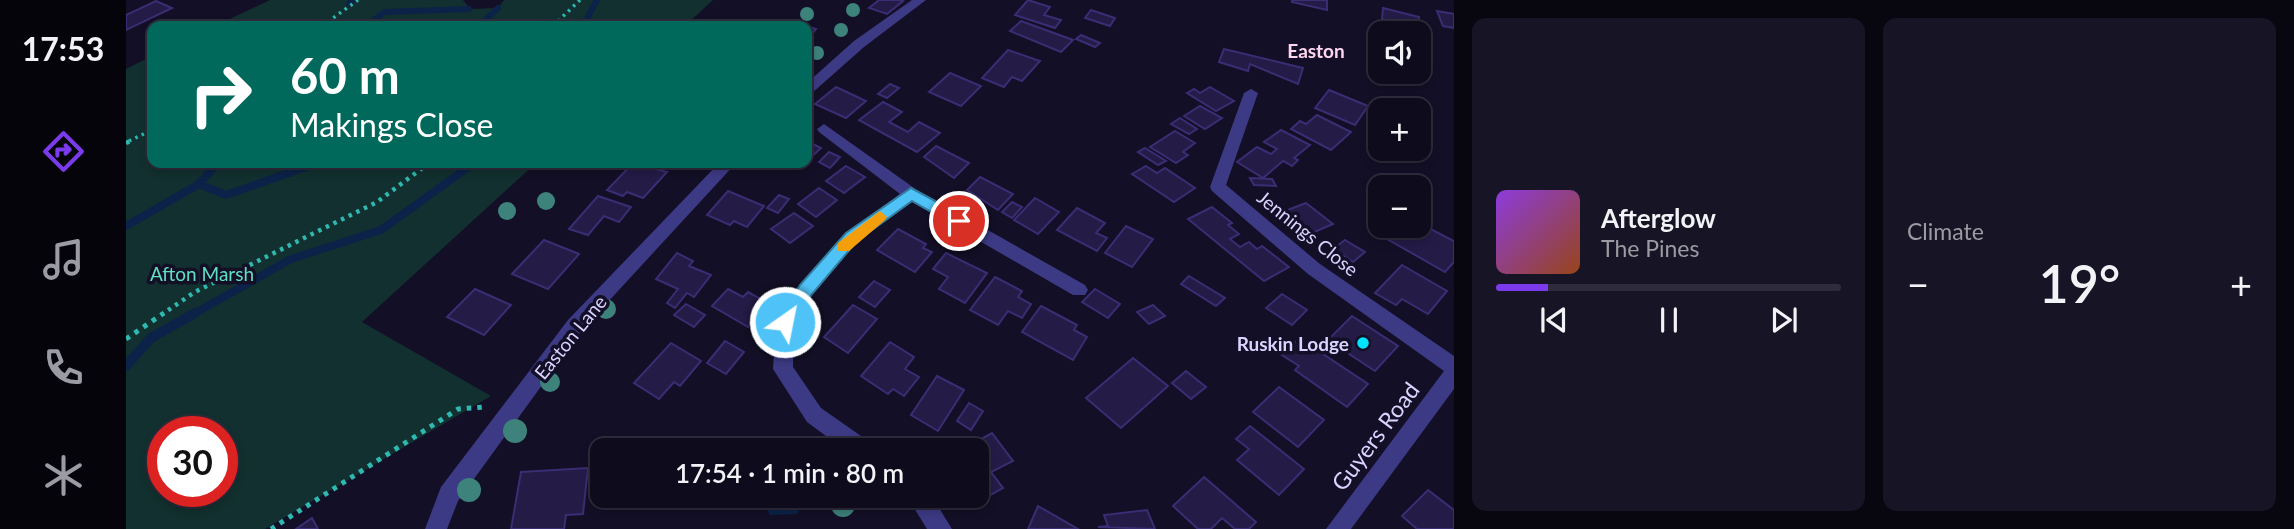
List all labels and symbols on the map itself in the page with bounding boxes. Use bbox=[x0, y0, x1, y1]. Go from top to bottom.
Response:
district label: Easton bbox=[1287, 39, 1345, 62]
street label: Jennings Close bbox=[1253, 185, 1363, 281]
pin bbox=[929, 191, 989, 251]
park label: Afton Marsh bbox=[150, 262, 254, 285]
position arrow bbox=[748, 285, 822, 359]
street label: Easton Lane bbox=[529, 290, 611, 384]
place label: Ruskin Lodge bbox=[1237, 332, 1349, 355]
marker: Ruskin Lodge bbox=[1355, 335, 1371, 351]
street label: Guyers Road bbox=[1325, 376, 1425, 496]
speed limit sign: 30 bbox=[147, 416, 238, 507]

